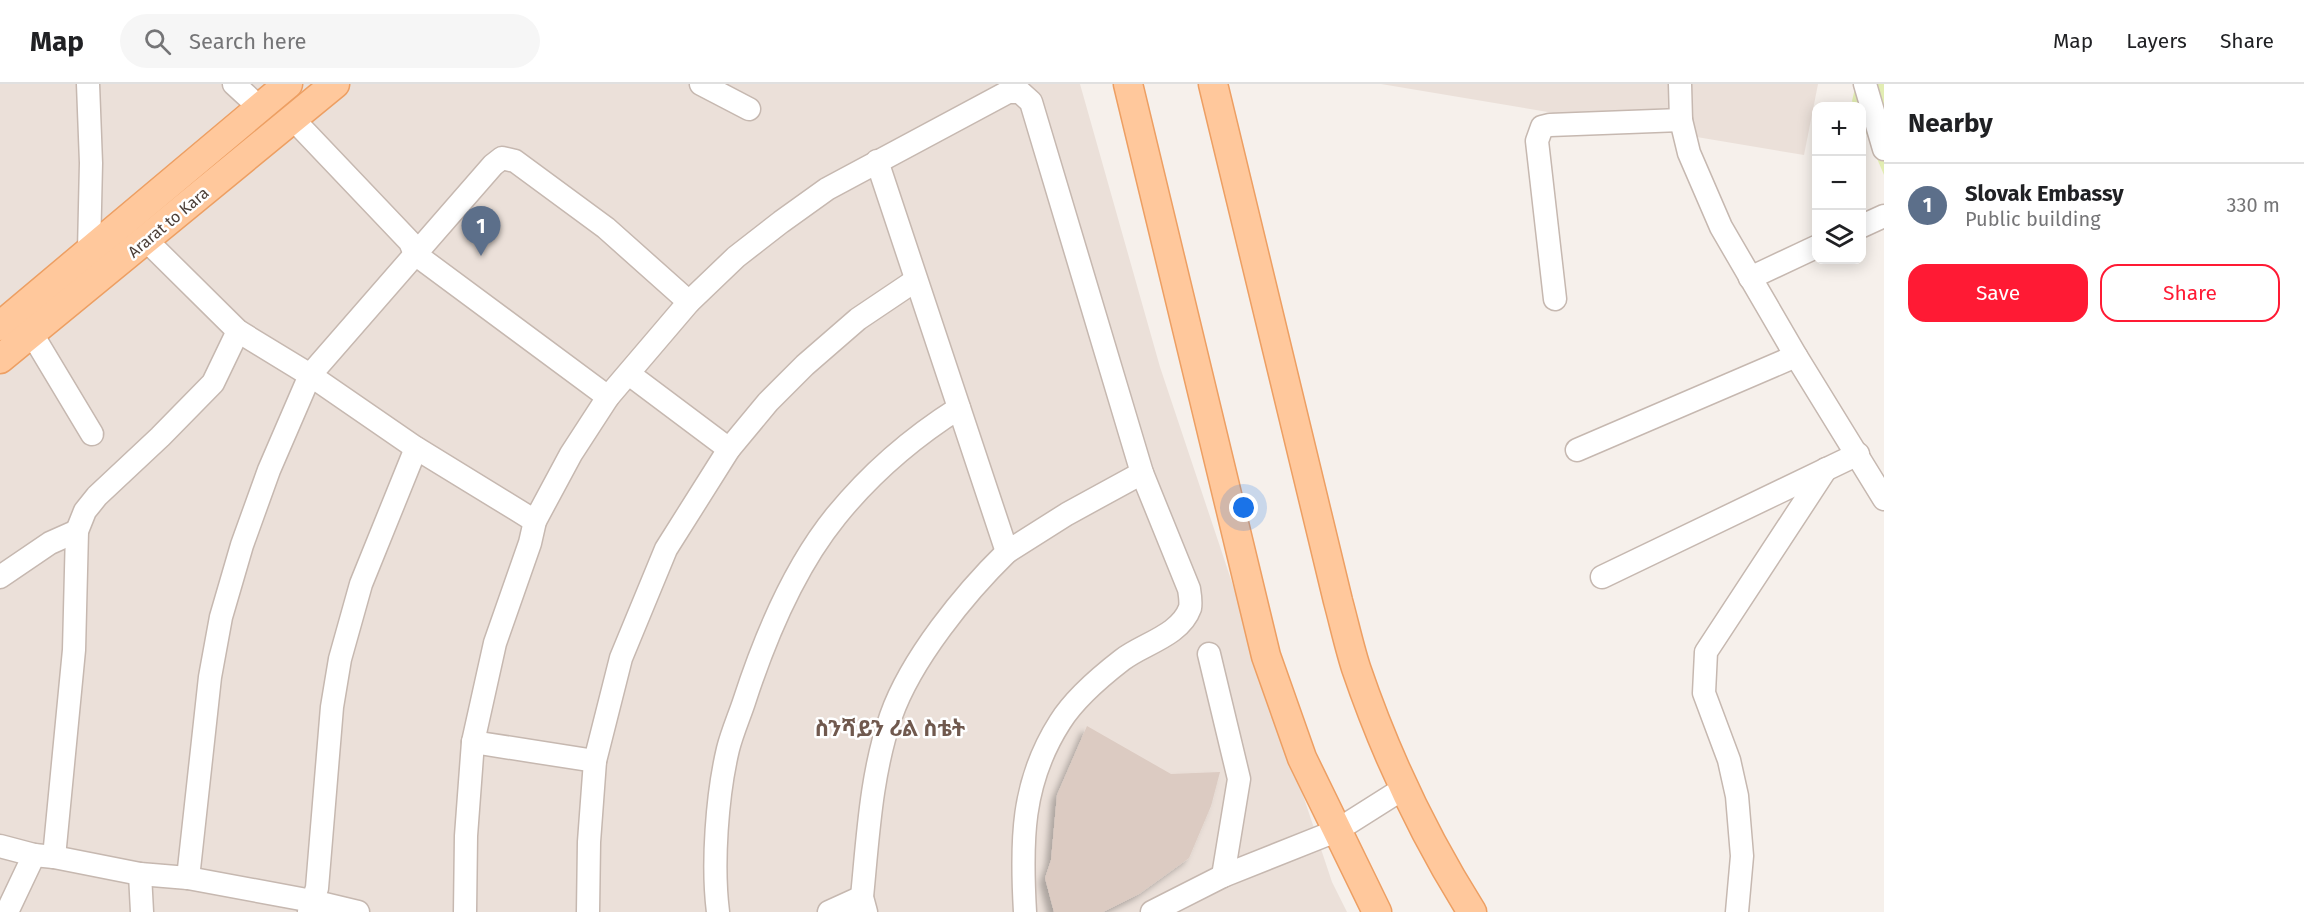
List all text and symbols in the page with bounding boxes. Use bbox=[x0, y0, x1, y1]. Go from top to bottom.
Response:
search box bbox=[120, 14, 540, 68]
text: Map bbox=[30, 25, 84, 58]
icon: search bbox=[141, 25, 174, 58]
text: Search here bbox=[189, 28, 307, 55]
text: Map bbox=[2053, 28, 2093, 54]
text: Layers bbox=[2126, 28, 2187, 54]
text: Share bbox=[2220, 28, 2274, 54]
map controls bbox=[1812, 102, 1866, 264]
button: + bbox=[1812, 102, 1866, 156]
text: Nearby bbox=[1908, 108, 1993, 139]
button: − bbox=[1812, 156, 1866, 210]
text: Slovak Embassy bbox=[1965, 180, 2124, 207]
street label: Ararat to Kara bbox=[124, 183, 212, 262]
text: 1 bbox=[1923, 193, 1932, 217]
text: 330 m bbox=[2226, 193, 2280, 217]
pin: 1 bbox=[462, 206, 500, 256]
text: Public building bbox=[1965, 207, 2101, 231]
button: layers bbox=[1812, 210, 1866, 264]
button: Save bbox=[1908, 264, 2088, 322]
button: Share bbox=[2100, 264, 2280, 322]
your location bbox=[1229, 493, 1258, 522]
district label: ስንሻይን ሪል ስቴት bbox=[815, 715, 966, 742]

